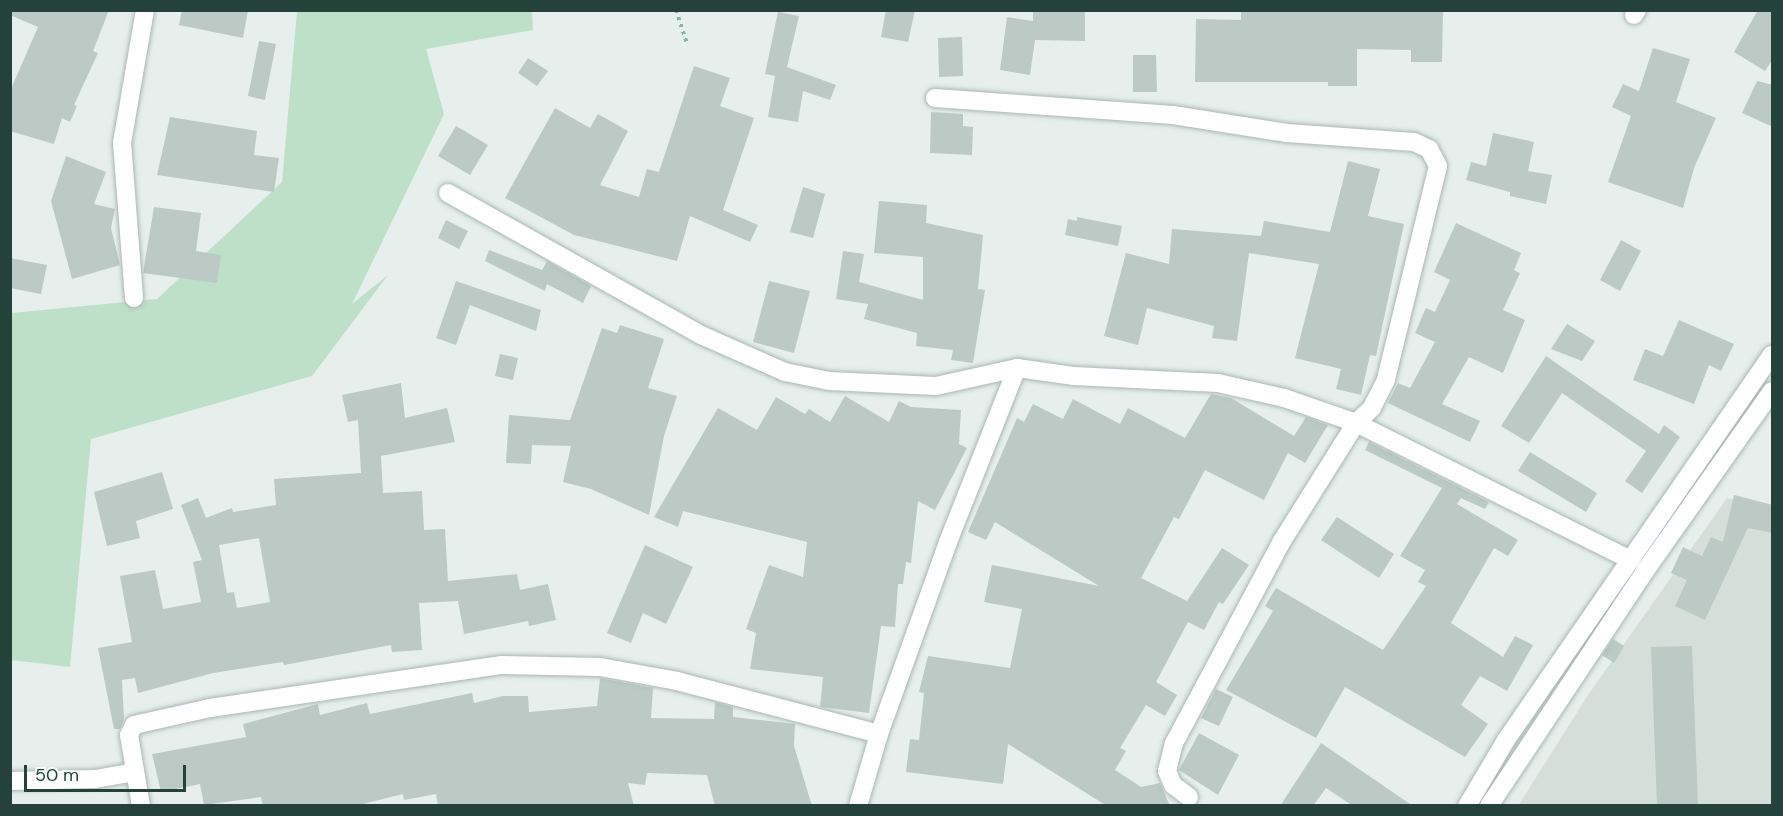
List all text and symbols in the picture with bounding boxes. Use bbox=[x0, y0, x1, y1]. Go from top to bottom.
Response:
scale bar bbox=[27, 753, 189, 791]
text: 50 m bbox=[35, 763, 79, 787]

